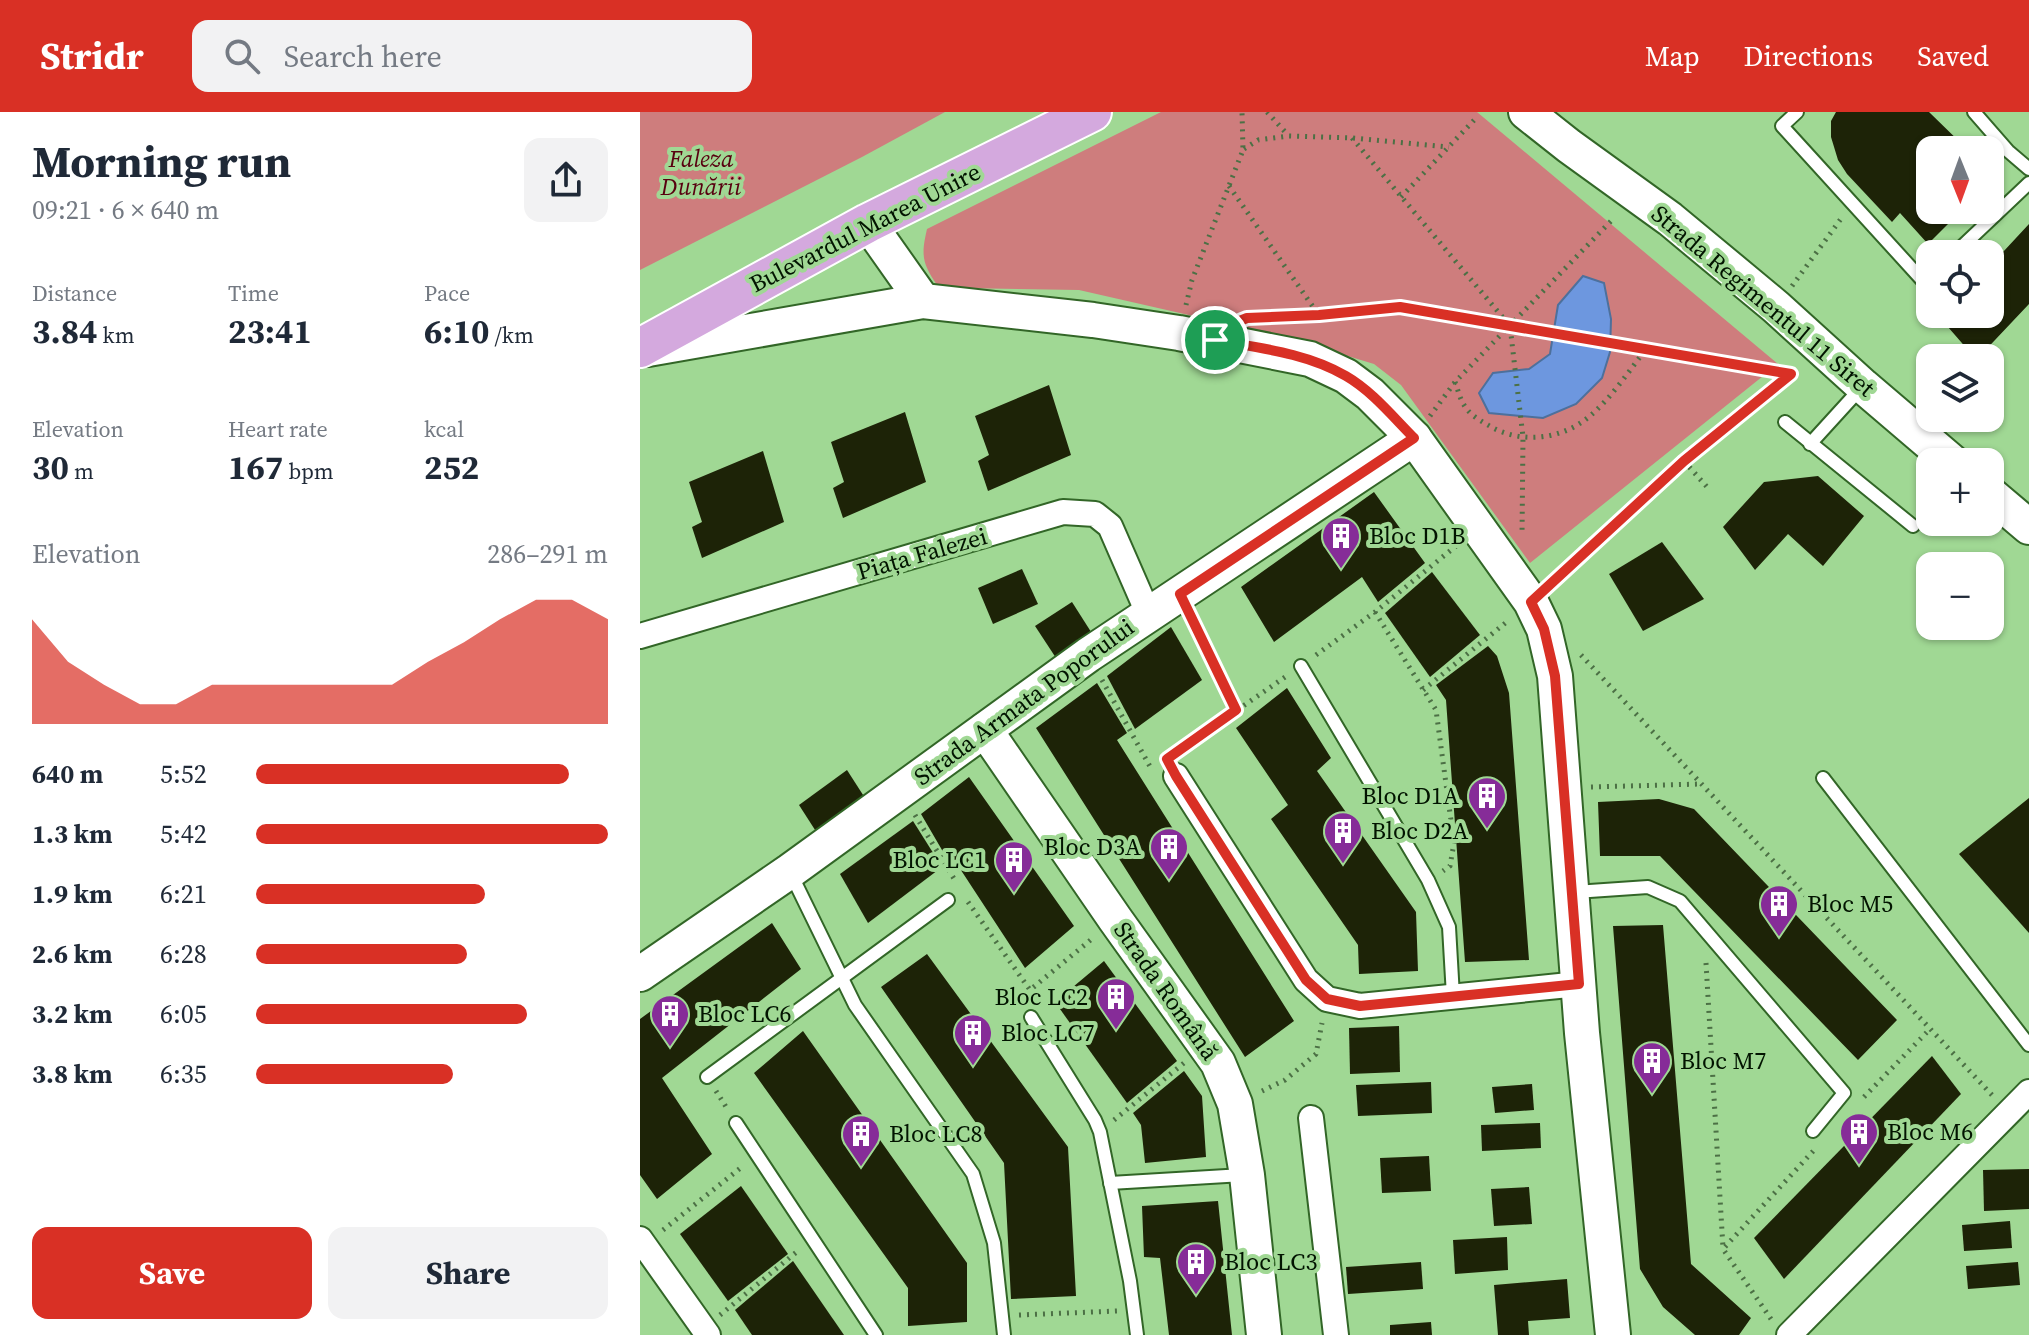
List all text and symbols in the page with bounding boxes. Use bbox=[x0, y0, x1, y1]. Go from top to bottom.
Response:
search box bbox=[192, 20, 752, 92]
text: Stridr bbox=[40, 30, 144, 82]
icon: search bbox=[220, 34, 264, 78]
text: Search here bbox=[284, 36, 442, 77]
text: Map bbox=[1645, 37, 1700, 75]
text: Directions bbox=[1744, 37, 1873, 75]
text: Saved bbox=[1917, 37, 1989, 75]
text: Morning run bbox=[32, 131, 291, 192]
north arrow bbox=[1916, 136, 2004, 224]
map controls bbox=[1916, 136, 2004, 640]
button: share bbox=[524, 138, 608, 222]
park label: Faleza Dunării bbox=[660, 142, 742, 203]
street label: Bulevardul Marea Unire bbox=[744, 155, 986, 300]
text: 09:21 · 6 × 640 m bbox=[32, 192, 219, 228]
street label: Strada Regimentul 11 Siret bbox=[1645, 197, 1882, 404]
button: locate bbox=[1916, 240, 2004, 328]
text: Distance bbox=[32, 278, 117, 308]
text: Time bbox=[228, 278, 279, 308]
text: Pace bbox=[424, 278, 470, 308]
pin bbox=[1181, 306, 1249, 374]
text: 3.84 bbox=[32, 308, 97, 354]
text: 23:41 bbox=[228, 308, 312, 354]
text: 6:10 bbox=[424, 308, 489, 354]
icon: arrive bbox=[1193, 318, 1237, 362]
text: km bbox=[97, 320, 134, 350]
text: /km bbox=[489, 320, 534, 350]
button: layers bbox=[1916, 344, 2004, 432]
text: Elevation bbox=[32, 414, 124, 444]
text: Heart rate bbox=[228, 414, 328, 444]
text: kcal bbox=[424, 414, 464, 444]
text: 30 bbox=[32, 444, 69, 490]
text: 167 bbox=[228, 444, 283, 490]
text: 252 bbox=[424, 444, 479, 490]
button: + bbox=[1916, 448, 2004, 536]
text: m bbox=[69, 456, 94, 486]
text: bpm bbox=[283, 456, 334, 486]
building icon: Bloc D1B bbox=[1320, 515, 1362, 570]
street label: Piața Falezei bbox=[853, 519, 991, 588]
place label: Bloc D1B bbox=[1369, 519, 1466, 552]
text: Elevation bbox=[32, 536, 141, 572]
text: 286–291 m bbox=[487, 536, 608, 572]
button: − bbox=[1916, 552, 2004, 640]
street label: Strada Armata Poporului bbox=[907, 610, 1140, 793]
text: 640 m bbox=[32, 756, 103, 792]
text: 5:52 bbox=[160, 756, 207, 792]
building icon: Bloc D1A bbox=[1466, 775, 1508, 830]
place label: Bloc D1A bbox=[1362, 779, 1459, 812]
building icon: Bloc D2A bbox=[1322, 810, 1364, 865]
place label: Bloc D2A bbox=[1371, 814, 1469, 847]
text: 1.3 km bbox=[32, 816, 113, 852]
text: 5:42 bbox=[160, 816, 207, 852]
building icon: Bloc D3A bbox=[1148, 826, 1190, 881]
place label: Bloc D3A bbox=[1044, 830, 1141, 863]
building icon: Bloc LC1 bbox=[993, 839, 1035, 894]
place label: Bloc LC1 bbox=[893, 843, 986, 876]
text: 1.9 km bbox=[32, 876, 113, 912]
text: 6:21 bbox=[160, 876, 207, 912]
building icon: Bloc M5 bbox=[1758, 883, 1800, 938]
place label: Bloc M5 bbox=[1807, 887, 1893, 920]
street label: Strada Română bbox=[1106, 915, 1227, 1067]
text: 2.6 km bbox=[32, 936, 113, 972]
text: 6:28 bbox=[160, 936, 207, 972]
building icon: Bloc LC2 bbox=[1095, 976, 1137, 1031]
place label: Bloc LC2 bbox=[995, 980, 1088, 1013]
building icon: Bloc LC6 bbox=[649, 993, 691, 1048]
text: 3.2 km bbox=[32, 996, 113, 1032]
text: 6:05 bbox=[160, 996, 207, 1032]
place label: Bloc LC6 bbox=[698, 997, 791, 1030]
building icon: Bloc LC7 bbox=[952, 1012, 994, 1067]
place label: Bloc LC7 bbox=[1001, 1016, 1094, 1049]
building icon: Bloc M7 bbox=[1631, 1040, 1673, 1095]
place label: Bloc M7 bbox=[1680, 1044, 1766, 1077]
text: 3.8 km bbox=[32, 1056, 113, 1092]
text: 6:35 bbox=[160, 1056, 207, 1092]
building icon: Bloc M6 bbox=[1838, 1111, 1880, 1166]
building icon: Bloc LC8 bbox=[840, 1113, 882, 1168]
place label: Bloc M6 bbox=[1887, 1115, 1973, 1148]
place label: Bloc LC8 bbox=[889, 1117, 982, 1150]
button: Save bbox=[32, 1227, 312, 1319]
button: Share bbox=[328, 1227, 608, 1319]
building icon: Bloc LC3 bbox=[1175, 1241, 1217, 1296]
place label: Bloc LC3 bbox=[1224, 1245, 1317, 1278]

